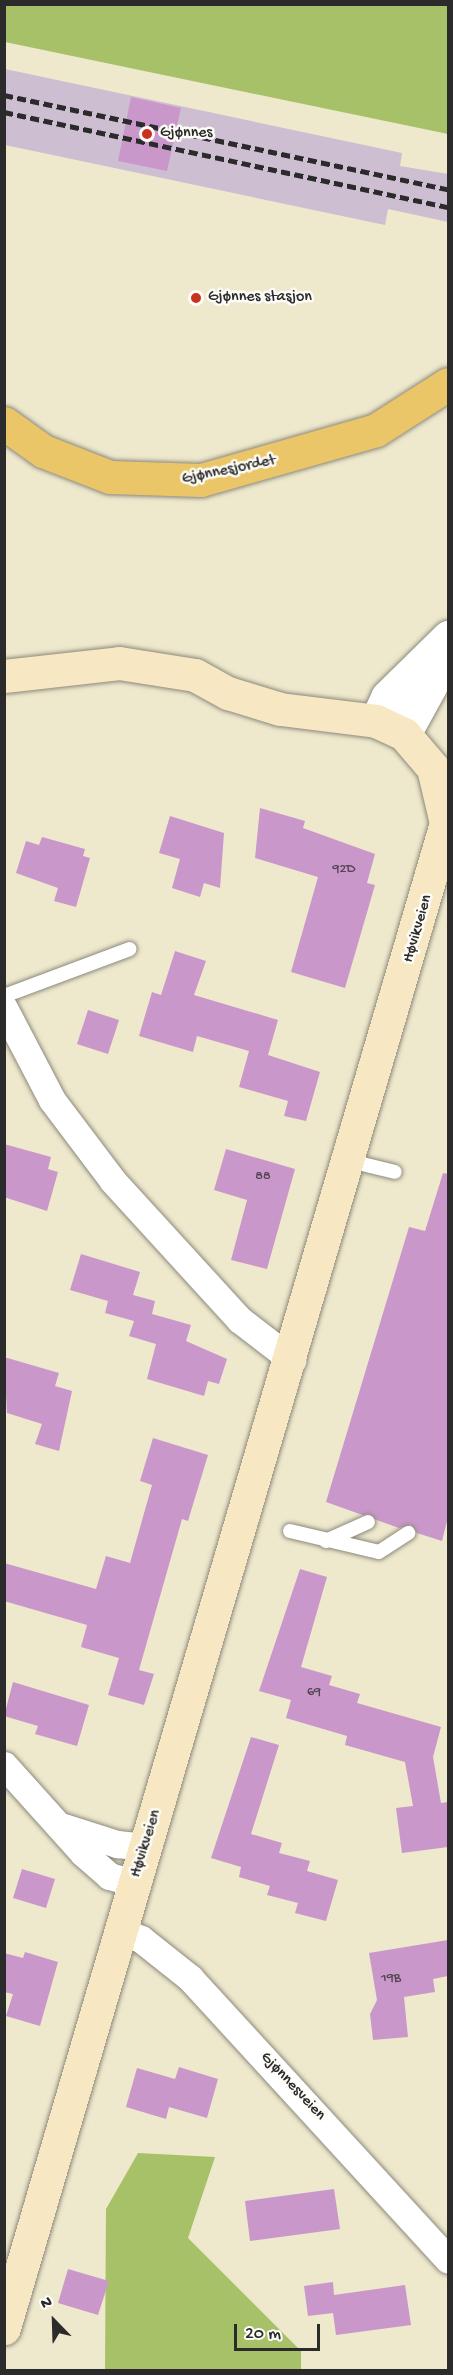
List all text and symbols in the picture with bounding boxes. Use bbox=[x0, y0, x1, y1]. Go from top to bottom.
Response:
place label: Gjønnes bbox=[160, 124, 212, 144]
marker: Gjønnes bbox=[138, 125, 156, 143]
place label: Gjønnes stasjon bbox=[208, 288, 312, 308]
marker: Gjønnes stasjon bbox=[189, 291, 203, 305]
street label: Gjønnesjordet bbox=[180, 452, 278, 490]
house number: 92D bbox=[332, 862, 356, 878]
street label: Høvikveien bbox=[400, 893, 438, 965]
house number: 88 bbox=[255, 1169, 271, 1185]
house number: 69 bbox=[307, 1685, 321, 1701]
street label: Høvikveien bbox=[128, 1808, 166, 1880]
house number: 19B bbox=[381, 1971, 401, 1987]
street label: Gjønnesveien bbox=[255, 2049, 329, 2125]
north arrow bbox=[24, 2291, 84, 2351]
text: N bbox=[38, 2293, 55, 2315]
scale bar bbox=[237, 2312, 322, 2350]
text: 20 m bbox=[245, 2324, 281, 2345]

